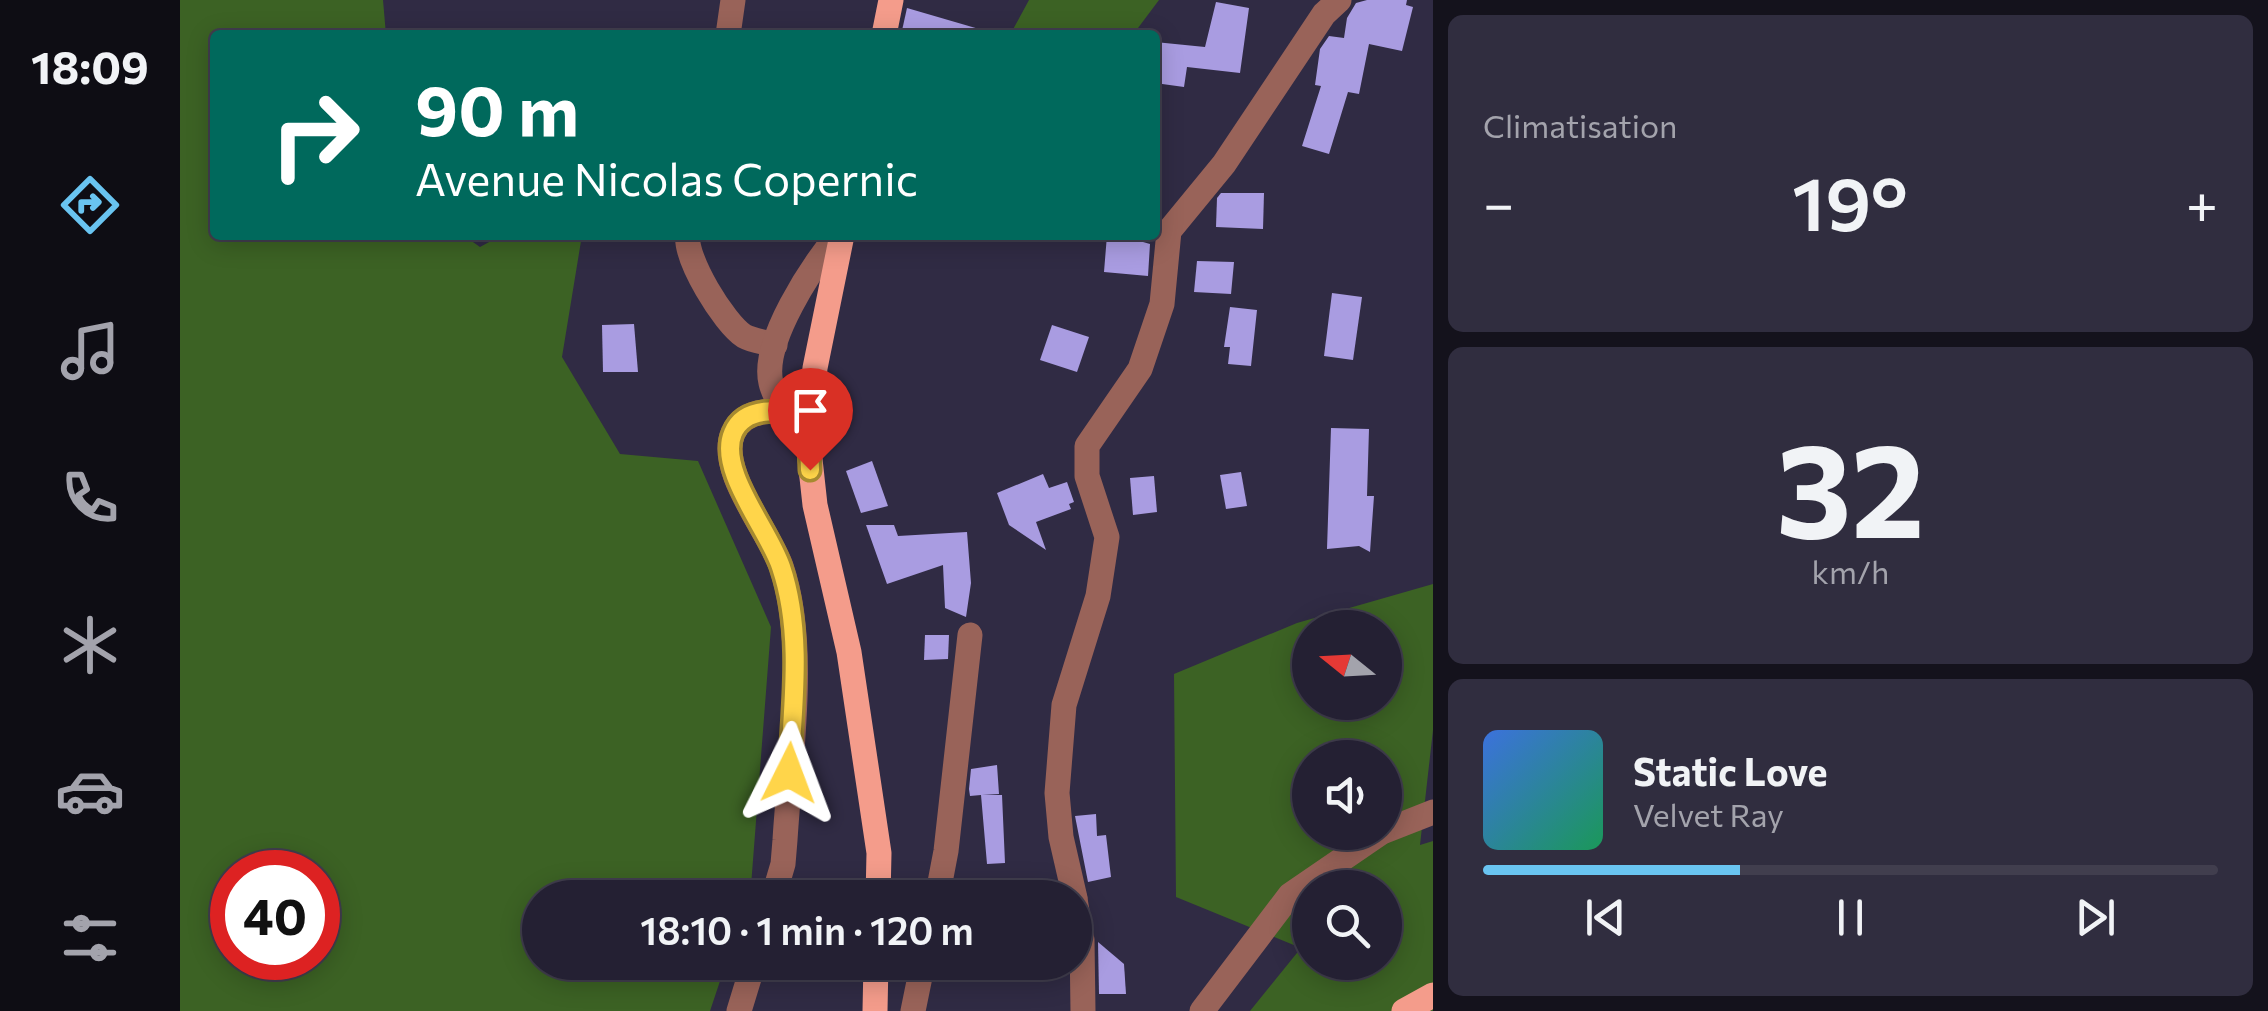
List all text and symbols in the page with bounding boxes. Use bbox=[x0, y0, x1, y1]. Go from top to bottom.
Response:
text: 18:09 bbox=[31, 38, 149, 93]
text: 90 m bbox=[415, 65, 579, 150]
icon: right bbox=[250, 70, 380, 200]
text: Climatisation bbox=[1483, 105, 1677, 145]
text: Avenue Nicolas Copernic bbox=[415, 150, 918, 205]
text: 19° bbox=[1792, 155, 1908, 246]
text: − bbox=[1483, 168, 1514, 235]
text: + bbox=[2186, 168, 2218, 235]
icon: directions bbox=[55, 170, 125, 240]
icon: music bbox=[55, 316, 125, 386]
pin bbox=[768, 368, 853, 471]
icon: arrive bbox=[783, 383, 838, 438]
text: 32 bbox=[1776, 406, 1925, 565]
icon: phone bbox=[55, 463, 125, 533]
text: km/h bbox=[1812, 551, 1889, 591]
icon: climate bbox=[55, 610, 125, 680]
north arrow bbox=[1292, 610, 1402, 720]
map controls bbox=[1292, 610, 1402, 980]
position arrow bbox=[737, 721, 841, 825]
button: sound bbox=[1292, 740, 1402, 850]
text: Static Love bbox=[1633, 747, 1828, 794]
icon: car bbox=[55, 756, 125, 826]
text: Velvet Ray bbox=[1633, 794, 1784, 834]
speed limit sign: 40 bbox=[210, 850, 340, 980]
button: search bbox=[1292, 870, 1402, 980]
icon: previous bbox=[1578, 890, 1633, 945]
icon: pause bbox=[1823, 890, 1878, 945]
icon: next bbox=[2068, 890, 2123, 945]
icon: filters bbox=[55, 903, 125, 973]
text: 18:10 · 1 min · 120 m bbox=[640, 906, 974, 953]

